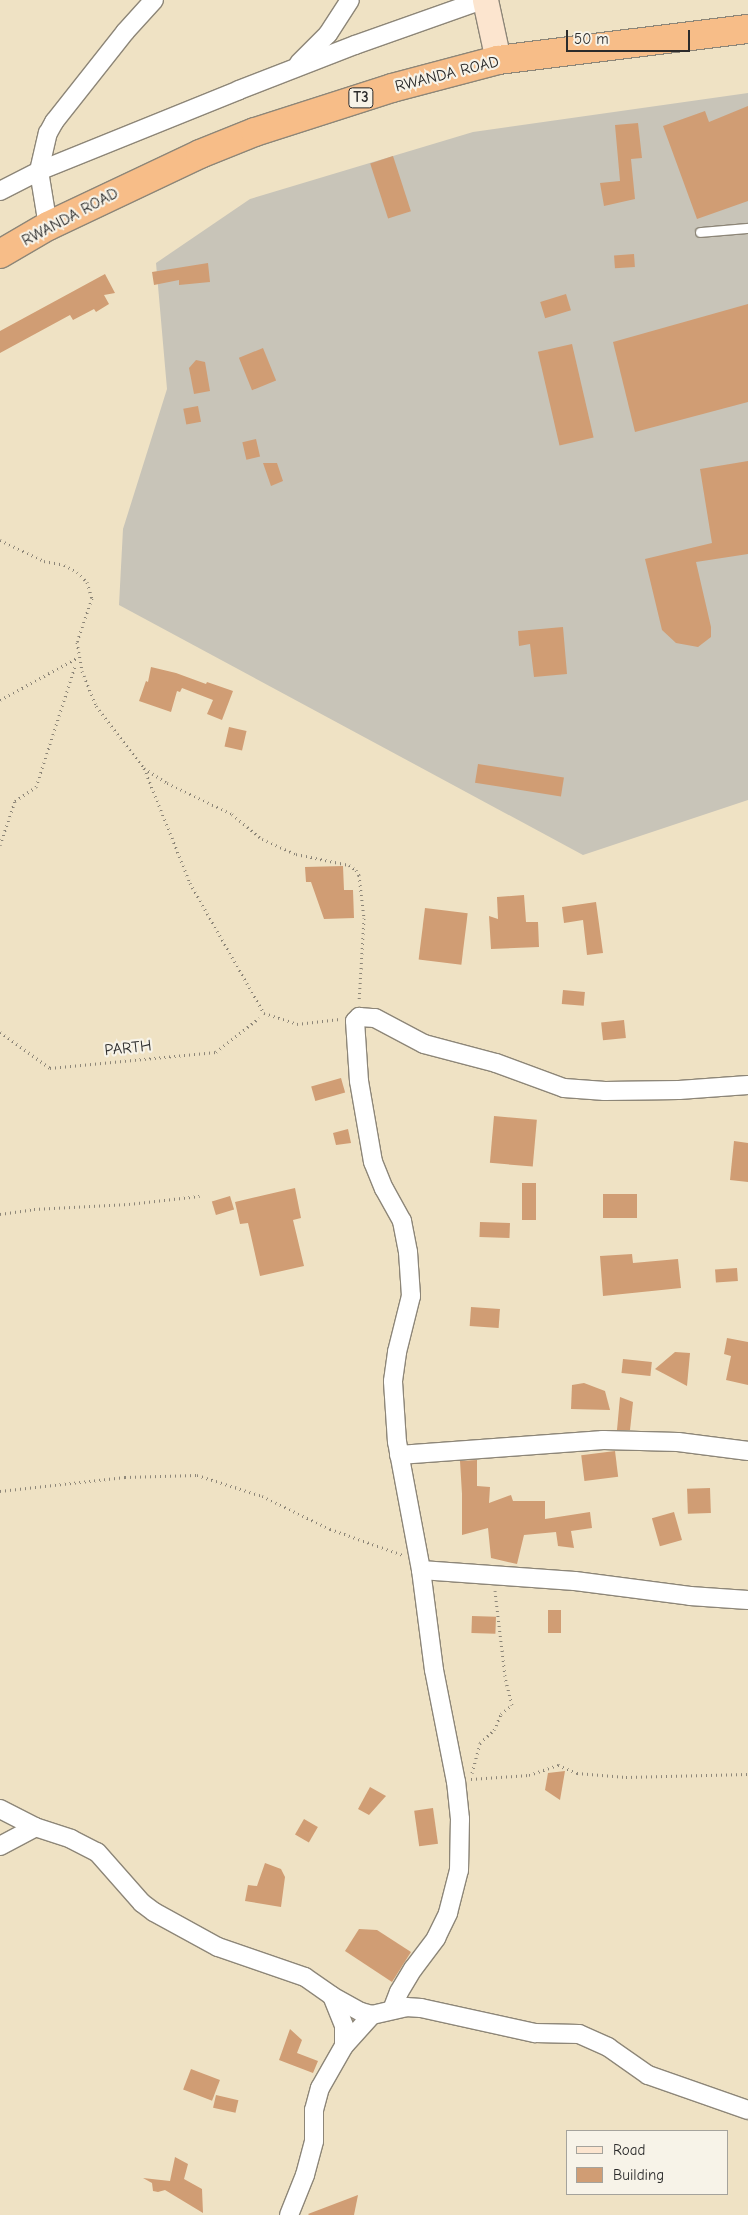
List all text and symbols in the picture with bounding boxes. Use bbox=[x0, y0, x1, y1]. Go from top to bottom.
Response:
scale bar bbox=[568, 20, 692, 52]
text: 50 m bbox=[574, 30, 609, 48]
street label: RWANDA ROAD bbox=[393, 52, 501, 96]
road number: T3 bbox=[347, 86, 375, 110]
street label: RWANDA ROAD bbox=[19, 184, 121, 250]
street label: PARTH bbox=[104, 1036, 152, 1060]
legend bbox=[566, 2130, 728, 2195]
text: Road bbox=[613, 2141, 645, 2159]
text: Building bbox=[613, 2166, 664, 2184]

